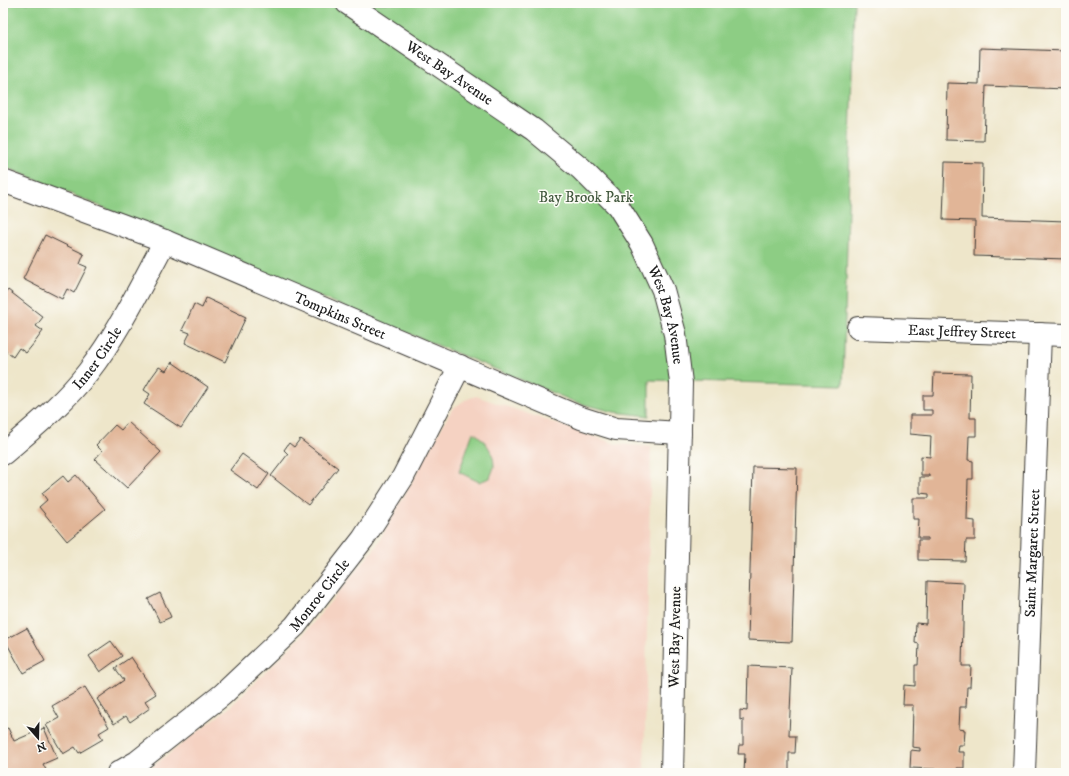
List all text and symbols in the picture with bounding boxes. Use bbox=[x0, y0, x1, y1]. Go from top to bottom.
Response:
street label: West Bay Avenue bbox=[401, 36, 497, 109]
park label: Bay Brook Park bbox=[539, 188, 634, 207]
street label: West Bay Avenue bbox=[643, 262, 688, 365]
street label: Tompkins Street bbox=[291, 287, 389, 344]
street label: East Jeffrey Street bbox=[908, 320, 1016, 343]
street label: Inner Circle bbox=[68, 323, 126, 394]
street label: Saint Margaret Street bbox=[1020, 488, 1044, 618]
street label: Monroe Circle bbox=[285, 555, 354, 635]
street label: West Bay Avenue bbox=[665, 586, 685, 689]
north arrow bbox=[18, 718, 58, 758]
text: N bbox=[34, 738, 48, 755]

